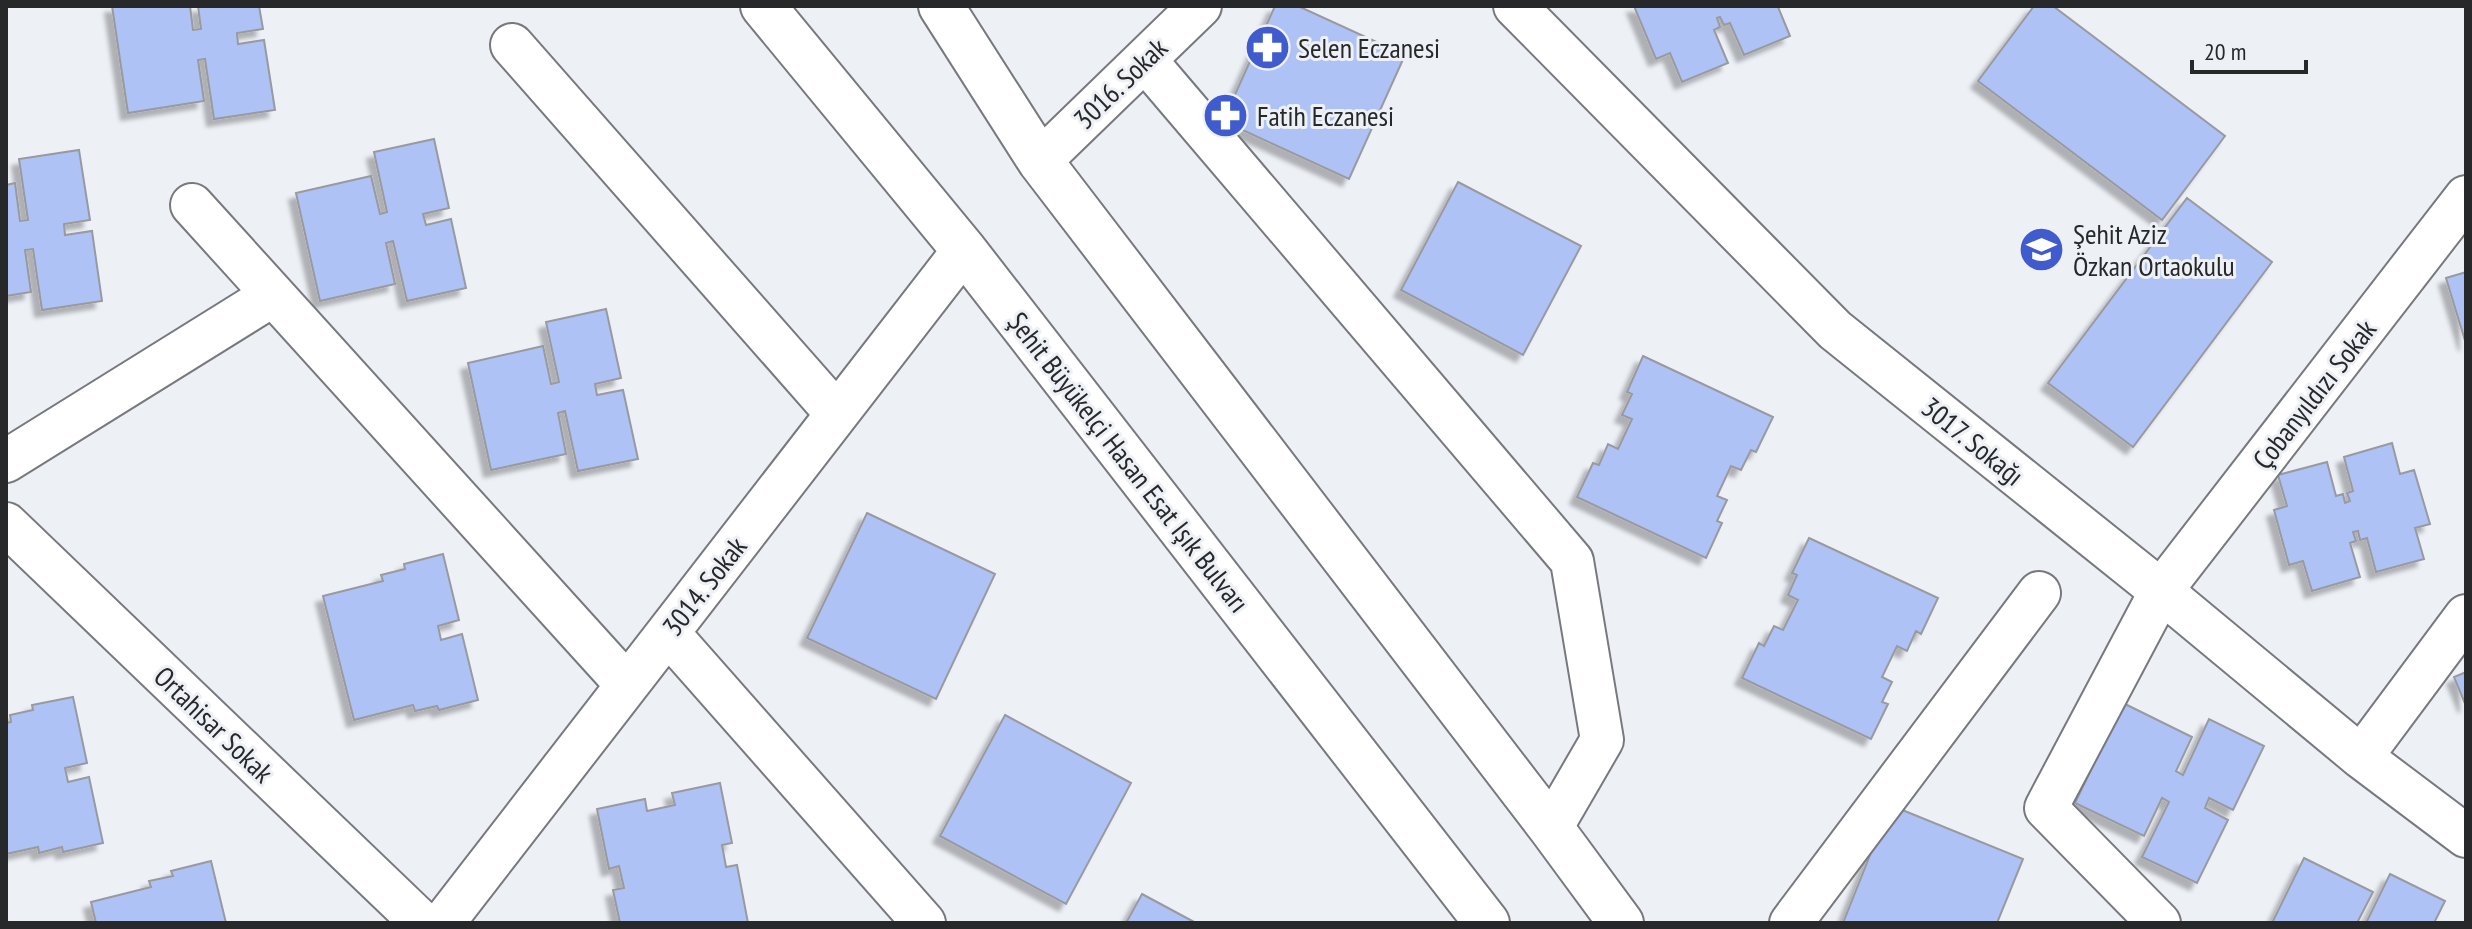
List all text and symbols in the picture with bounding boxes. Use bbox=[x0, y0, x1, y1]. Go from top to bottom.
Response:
pharmacy icon: Selen Eczanesi bbox=[1243, 23, 1291, 71]
scale bar bbox=[2192, 24, 2306, 74]
street label: 3016. Sokak bbox=[1065, 29, 1175, 137]
place label: Selen Eczanesi bbox=[1298, 29, 1440, 66]
text: 20 m bbox=[2204, 36, 2246, 67]
pharmacy icon: Fatih Eczanesi bbox=[1202, 91, 1250, 139]
place label: Fatih Eczanesi bbox=[1257, 97, 1394, 134]
place label: Şehit Aziz Özkan Ortaokulu bbox=[2073, 215, 2235, 284]
school or university icon: Şehit Aziz Özkan Ortaokulu bbox=[2018, 225, 2066, 273]
street label: Şehit Büyükelçi Hasan Esat Işık Bulvarı bbox=[1000, 304, 1258, 620]
street label: Çobanyıldızı Sokak bbox=[2244, 312, 2384, 476]
street label: 3017. Sokağı bbox=[1914, 388, 2032, 494]
street label: 3014. Sokak bbox=[654, 529, 755, 643]
street label: Ortahisar Sokak bbox=[146, 658, 282, 790]

